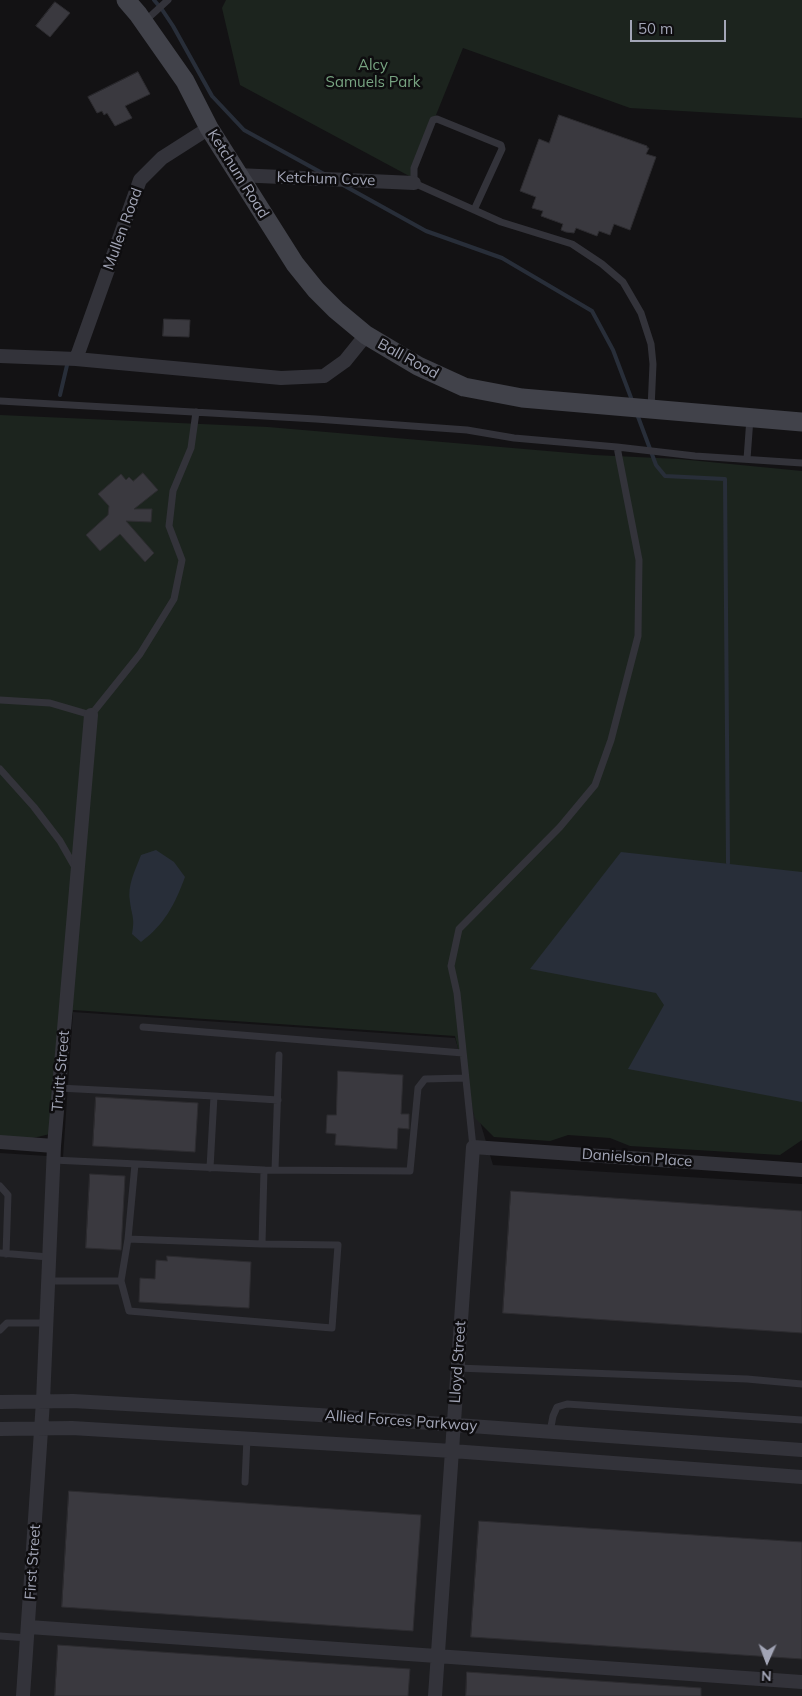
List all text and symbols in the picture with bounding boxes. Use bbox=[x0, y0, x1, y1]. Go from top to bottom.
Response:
scale bar bbox=[632, 10, 728, 42]
text: 50 m bbox=[638, 19, 673, 38]
park label: Alcy Samuels Park bbox=[326, 56, 420, 91]
street label: Ketchum Road bbox=[204, 126, 272, 222]
street label: Ketchum Cove bbox=[276, 168, 376, 190]
street label: Mullen Road bbox=[100, 185, 146, 273]
street label: Ball Road bbox=[374, 335, 442, 383]
street label: Truitt Street bbox=[48, 1030, 74, 1112]
street label: Danielson Place bbox=[581, 1145, 693, 1171]
street label: Lloyd Street bbox=[446, 1320, 470, 1404]
street label: Allied Forces Parkway bbox=[324, 1407, 478, 1435]
street label: First Street bbox=[21, 1524, 45, 1600]
north arrow bbox=[742, 1636, 792, 1686]
text: N bbox=[761, 1667, 772, 1685]

